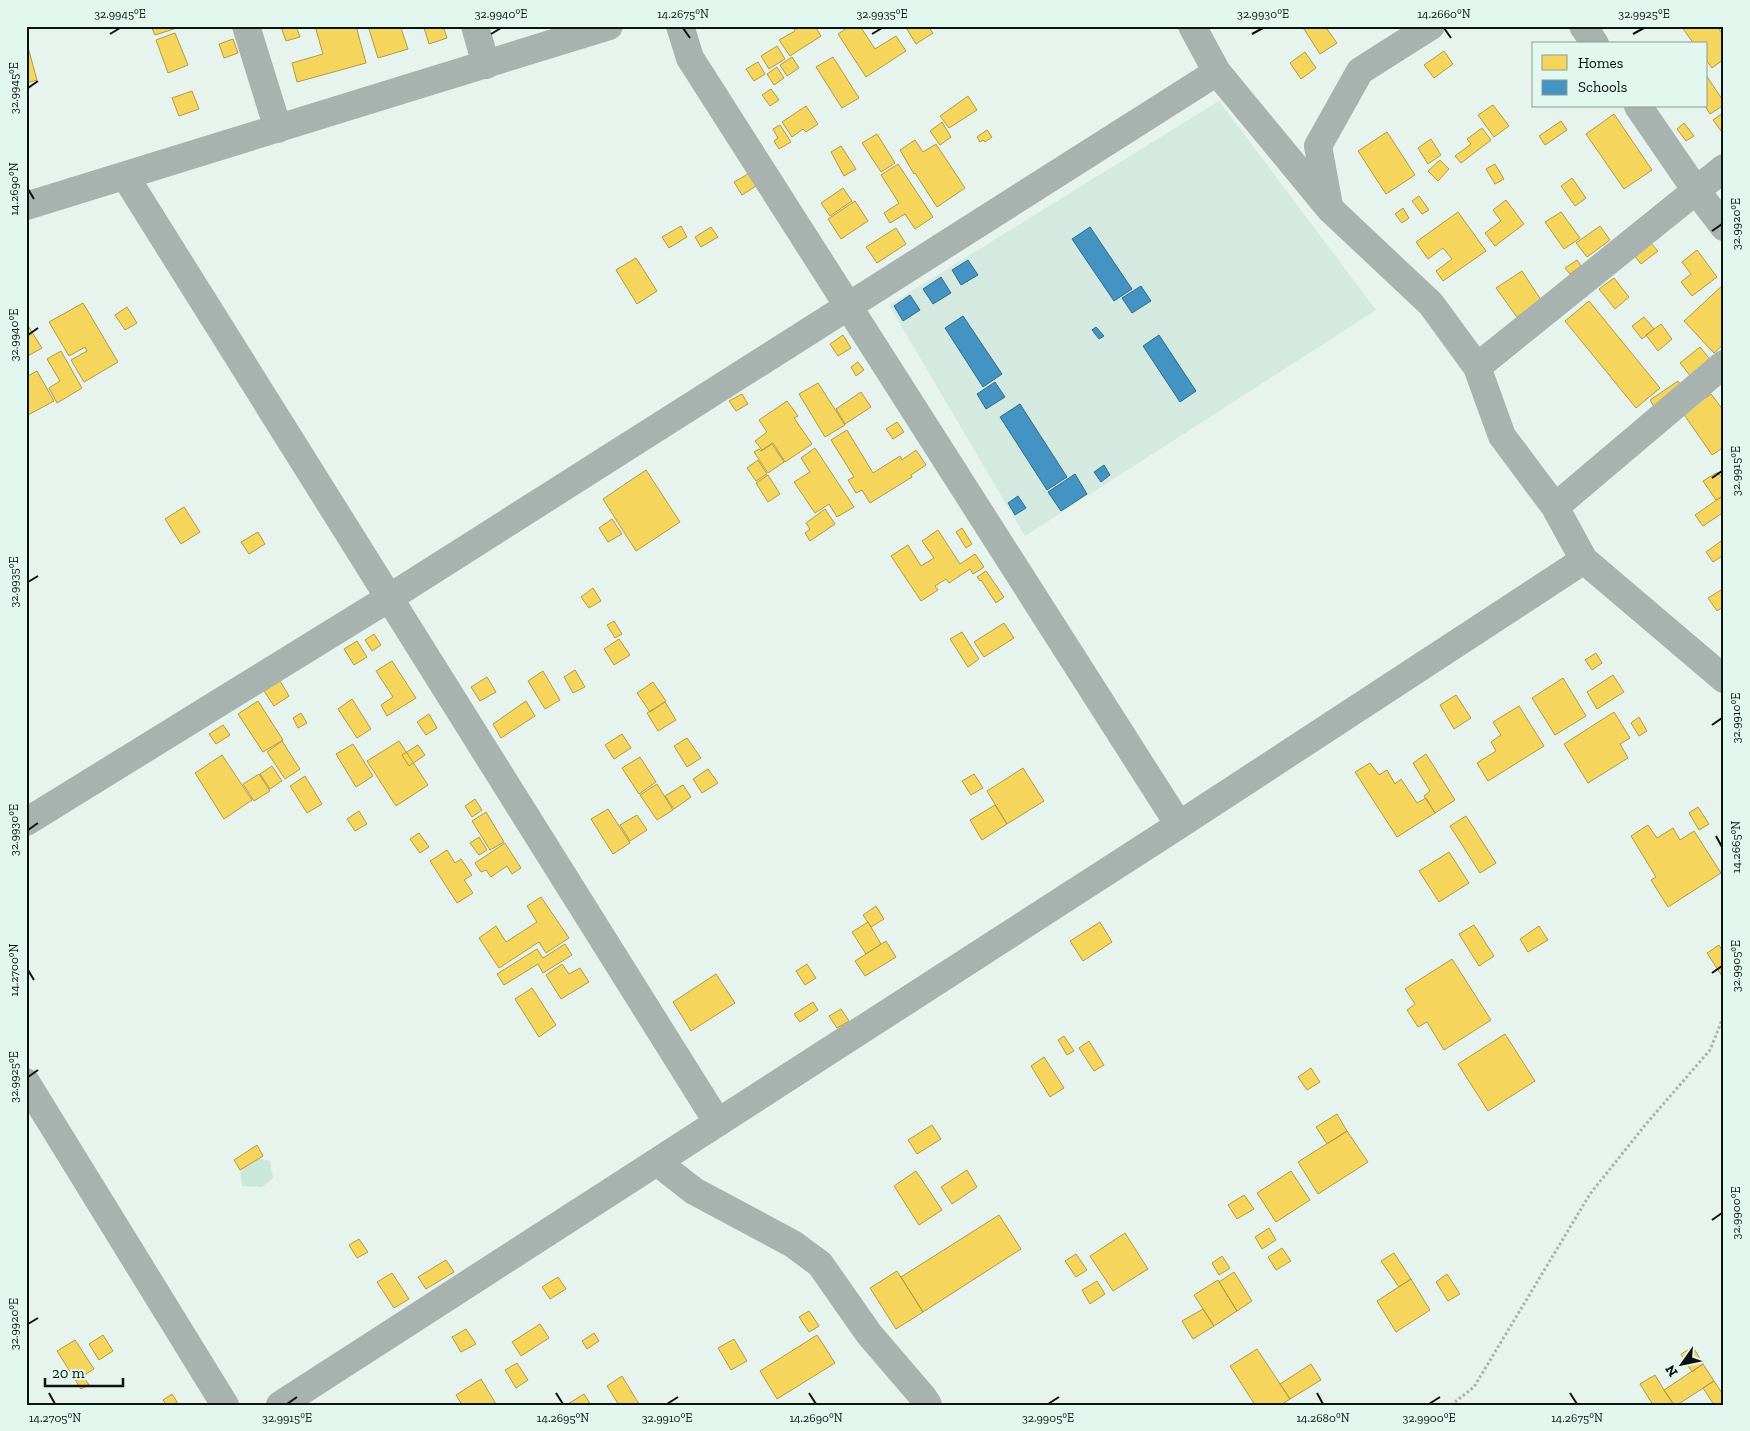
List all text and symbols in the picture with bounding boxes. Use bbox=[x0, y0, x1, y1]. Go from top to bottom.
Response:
text: 32.9945°E bbox=[94, 7, 146, 21]
text: 32.9940°E bbox=[475, 7, 527, 21]
text: 14.2675°N bbox=[657, 7, 709, 21]
text: 32.9935°E bbox=[856, 7, 908, 21]
text: 32.9930°E bbox=[1237, 7, 1289, 21]
text: 14.2660°N bbox=[1417, 7, 1471, 21]
text: 32.9925°E bbox=[1618, 7, 1670, 21]
legend bbox=[1532, 42, 1708, 108]
text: Homes bbox=[1578, 54, 1623, 72]
text: 32.9945°E bbox=[7, 62, 21, 114]
text: Schools bbox=[1578, 78, 1627, 96]
text: 14.2690°N bbox=[7, 162, 21, 216]
text: 32.9920°E bbox=[1729, 198, 1743, 250]
text: 32.9940°E bbox=[7, 309, 21, 361]
text: 32.9915°E bbox=[1729, 446, 1743, 496]
text: 32.9935°E bbox=[7, 556, 21, 608]
text: 32.9910°E bbox=[1729, 693, 1743, 743]
text: 32.9930°E bbox=[7, 804, 21, 856]
text: 14.2665°N bbox=[1729, 821, 1743, 873]
text: 32.9905°E bbox=[1729, 940, 1743, 992]
text: 14.2700°N bbox=[7, 943, 21, 996]
text: 32.9925°E bbox=[7, 1051, 21, 1103]
text: 32.9900°E bbox=[1729, 1187, 1743, 1239]
text: 32.9920°E bbox=[7, 1298, 21, 1350]
north arrow bbox=[1658, 1338, 1708, 1388]
scale bar bbox=[45, 1356, 122, 1388]
text: N bbox=[1661, 1361, 1682, 1380]
text: 20 m bbox=[52, 1364, 85, 1382]
text: 14.2705°N bbox=[29, 1411, 81, 1425]
text: 32.9915°E bbox=[262, 1411, 312, 1425]
text: 14.2695°N bbox=[537, 1411, 589, 1425]
text: 32.9910°E bbox=[642, 1411, 692, 1425]
text: 14.2690°N bbox=[789, 1411, 843, 1425]
text: 32.9905°E bbox=[1022, 1411, 1074, 1425]
text: 14.2680°N bbox=[1296, 1411, 1350, 1425]
text: 32.9900°E bbox=[1403, 1411, 1455, 1425]
text: 14.2675°N bbox=[1551, 1411, 1603, 1425]

